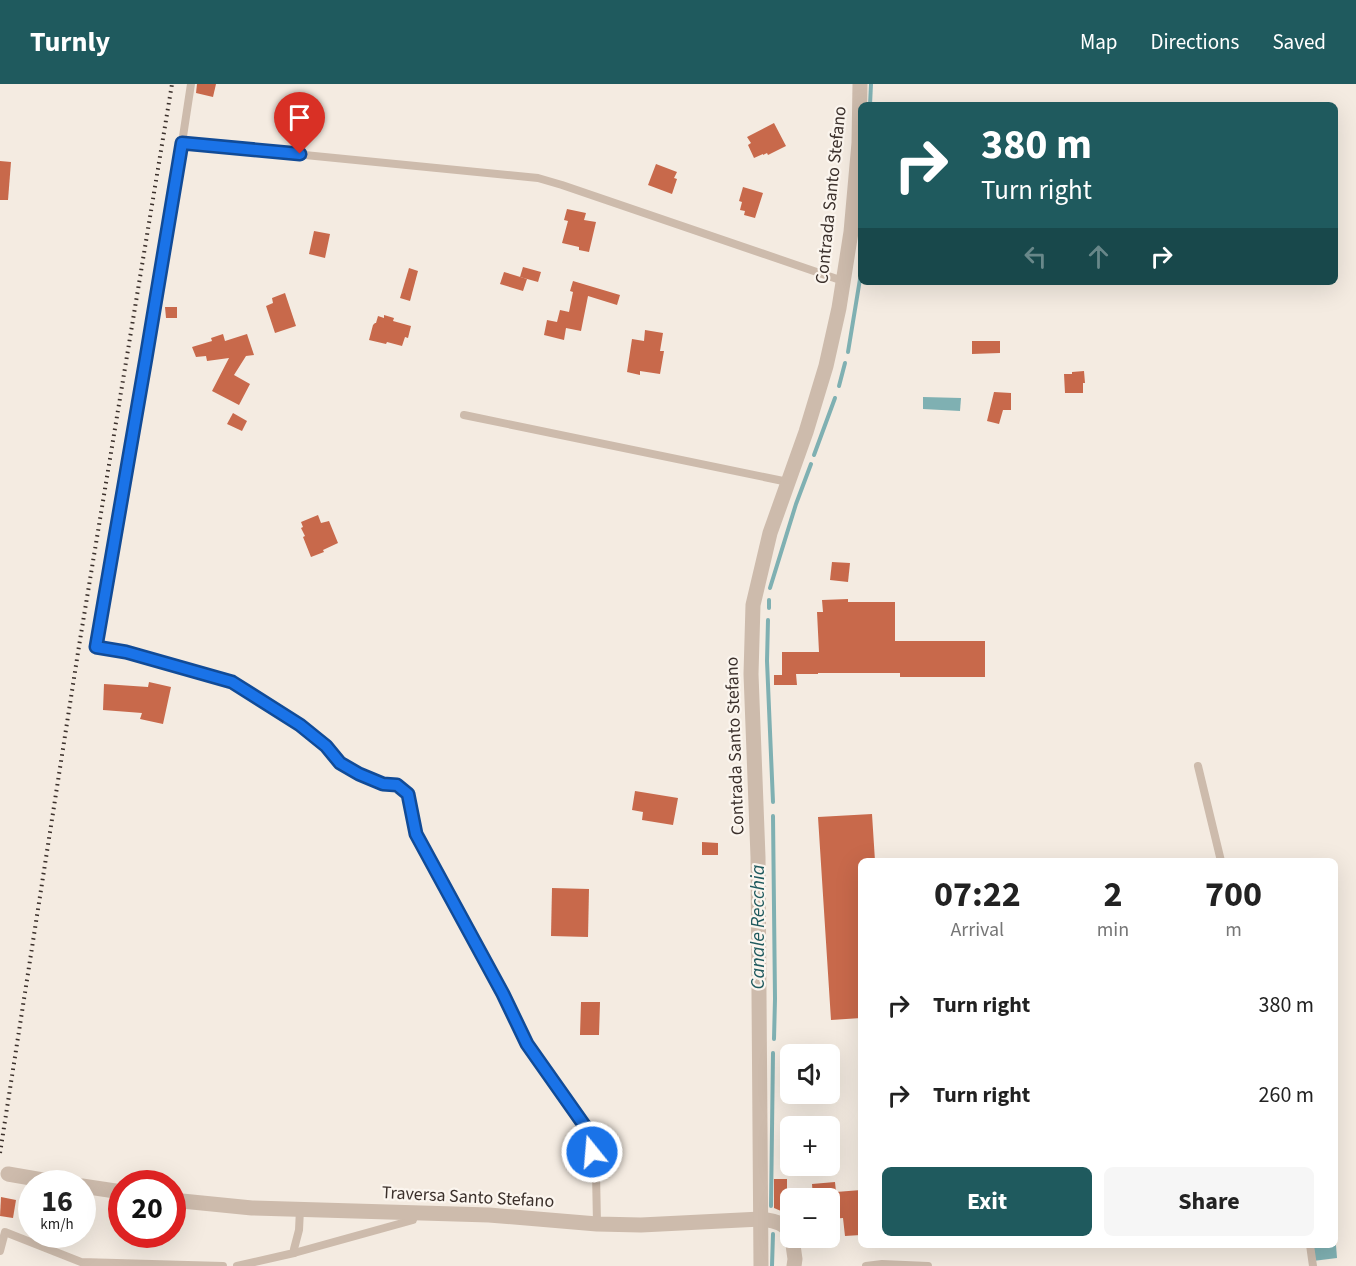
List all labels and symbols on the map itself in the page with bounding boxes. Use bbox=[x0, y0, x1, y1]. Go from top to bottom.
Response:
pin bbox=[274, 92, 325, 154]
street label: Contrada Santo Stefano bbox=[809, 105, 853, 285]
street label: Contrada Santo Stefano bbox=[719, 656, 751, 836]
water label: Canale Recchia bbox=[744, 864, 772, 990]
position arrow bbox=[560, 1120, 624, 1184]
speed limit sign: 20 bbox=[108, 1170, 186, 1248]
street label: Traversa Santo Stefano bbox=[381, 1180, 555, 1214]

